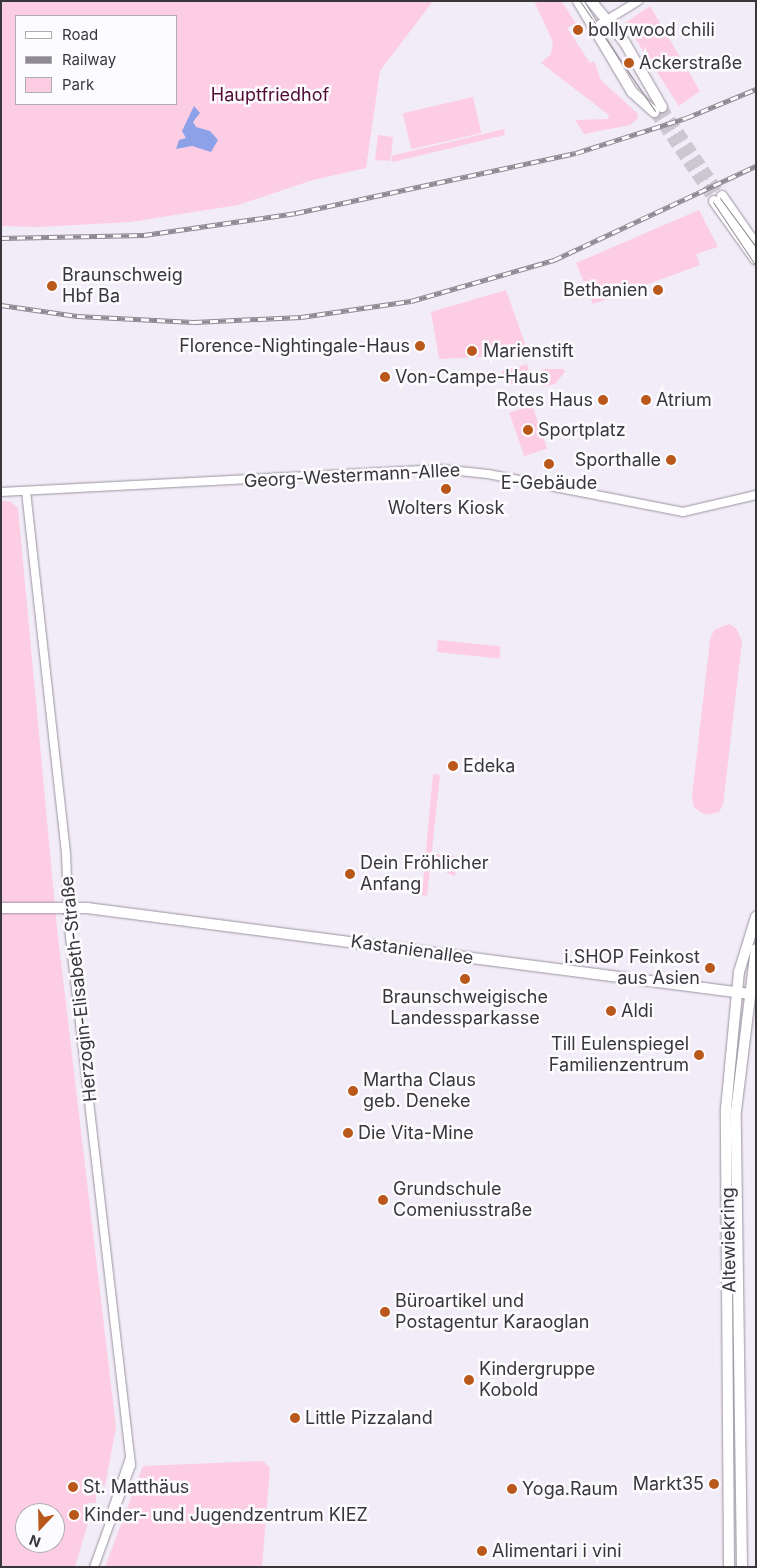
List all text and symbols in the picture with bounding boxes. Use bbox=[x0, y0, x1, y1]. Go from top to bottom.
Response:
legend bbox=[15, 15, 178, 105]
place label: bollywood chili bbox=[588, 19, 715, 41]
marker: bollywood chili bbox=[572, 24, 584, 36]
text: Road bbox=[62, 25, 98, 44]
text: Railway bbox=[62, 50, 116, 69]
place label: Ackerstraße bbox=[639, 52, 742, 74]
marker: Ackerstraße bbox=[623, 57, 635, 69]
text: Park bbox=[62, 75, 94, 94]
park label: Hauptfriedhof bbox=[211, 84, 329, 106]
place label: Braunschweig Hbf Ba bbox=[62, 265, 183, 308]
place label: Bethanien bbox=[563, 279, 648, 301]
marker: Braunschweig Hbf Ba bbox=[46, 280, 58, 292]
marker: Bethanien bbox=[652, 284, 664, 296]
place label: Florence-Nightingale-Haus bbox=[179, 335, 410, 357]
marker: Florence-Nightingale-Haus bbox=[414, 340, 426, 352]
place label: Marienstift bbox=[483, 340, 574, 362]
marker: Marienstift bbox=[465, 344, 479, 358]
place label: Von-Campe-Haus bbox=[395, 366, 549, 388]
marker: Von-Campe-Haus bbox=[379, 371, 391, 383]
place label: Rotes Haus bbox=[496, 389, 593, 411]
place label: Atrium bbox=[656, 389, 712, 411]
marker: Rotes Haus bbox=[597, 394, 609, 406]
marker: Atrium bbox=[640, 394, 652, 406]
place label: Sportplatz bbox=[538, 419, 626, 441]
marker: Sportplatz bbox=[522, 424, 534, 436]
place label: Sporthalle bbox=[575, 449, 661, 471]
marker: Sporthalle bbox=[665, 454, 677, 466]
marker: E-Gebäude bbox=[543, 458, 555, 470]
street label: Georg-Westermann-Allee bbox=[243, 460, 461, 492]
place label: E-Gebäude bbox=[501, 472, 597, 494]
marker: Wolters Kiosk bbox=[440, 483, 452, 495]
place label: Wolters Kiosk bbox=[388, 497, 504, 519]
place label: Edeka bbox=[463, 755, 515, 777]
marker: Edeka bbox=[447, 760, 459, 772]
place label: Dein Fröhlicher Anfang bbox=[360, 853, 488, 896]
marker: Dein Fröhlicher Anfang bbox=[344, 868, 356, 880]
street label: Herzogin-Elisabeth-Straße bbox=[56, 875, 102, 1103]
street label: Kastanienallee bbox=[349, 931, 475, 969]
place label: i.SHOP Feinkost aus Asien bbox=[564, 947, 700, 990]
marker: i.SHOP Feinkost aus Asien bbox=[704, 962, 716, 974]
marker: Braunschweigische Landessparkasse bbox=[459, 973, 471, 985]
place label: Braunschweigische Landessparkasse bbox=[382, 987, 548, 1030]
place label: Aldi bbox=[621, 1000, 653, 1022]
marker: Aldi bbox=[605, 1005, 617, 1017]
place label: Till Eulenspiegel Familienzentrum bbox=[549, 1034, 689, 1076]
marker: Till Eulenspiegel Familienzentrum bbox=[693, 1049, 705, 1061]
place label: Martha Claus geb. Deneke bbox=[363, 1070, 476, 1112]
marker: Martha Claus geb. Deneke bbox=[347, 1085, 359, 1097]
place label: Die Vita-Mine bbox=[358, 1122, 474, 1144]
marker: Die Vita-Mine bbox=[342, 1127, 354, 1139]
place label: Grundschule Comeniusstraße bbox=[393, 1179, 532, 1222]
street label: Altewiekring bbox=[717, 1187, 741, 1293]
marker: Grundschule Comeniusstraße bbox=[377, 1194, 389, 1206]
place label: Büroartikel und Postagentur Karaoglan bbox=[395, 1291, 589, 1334]
marker: Büroartikel und Postagentur Karaoglan bbox=[379, 1306, 391, 1318]
place label: Kindergruppe Kobold bbox=[479, 1359, 595, 1402]
marker: Kindergruppe Kobold bbox=[463, 1374, 475, 1386]
place label: Little Pizzaland bbox=[305, 1407, 433, 1429]
marker: Little Pizzaland bbox=[289, 1412, 301, 1424]
place label: Markt35 bbox=[633, 1473, 704, 1495]
place label: St. Matthäus bbox=[83, 1476, 189, 1498]
place label: Yoga.Raum bbox=[522, 1478, 618, 1500]
marker: Markt35 bbox=[708, 1478, 720, 1490]
marker: St. Matthäus bbox=[67, 1481, 79, 1493]
marker: Yoga.Raum bbox=[506, 1483, 518, 1495]
north arrow bbox=[15, 1503, 65, 1553]
place label: Kinder- und Jugendzentrum KIEZ bbox=[84, 1504, 368, 1526]
marker: Kinder- und Jugendzentrum KIEZ bbox=[68, 1509, 80, 1521]
text: N bbox=[27, 1532, 43, 1551]
place label: Alimentari i vini bbox=[492, 1540, 621, 1562]
marker: Alimentari i vini bbox=[476, 1545, 488, 1557]

